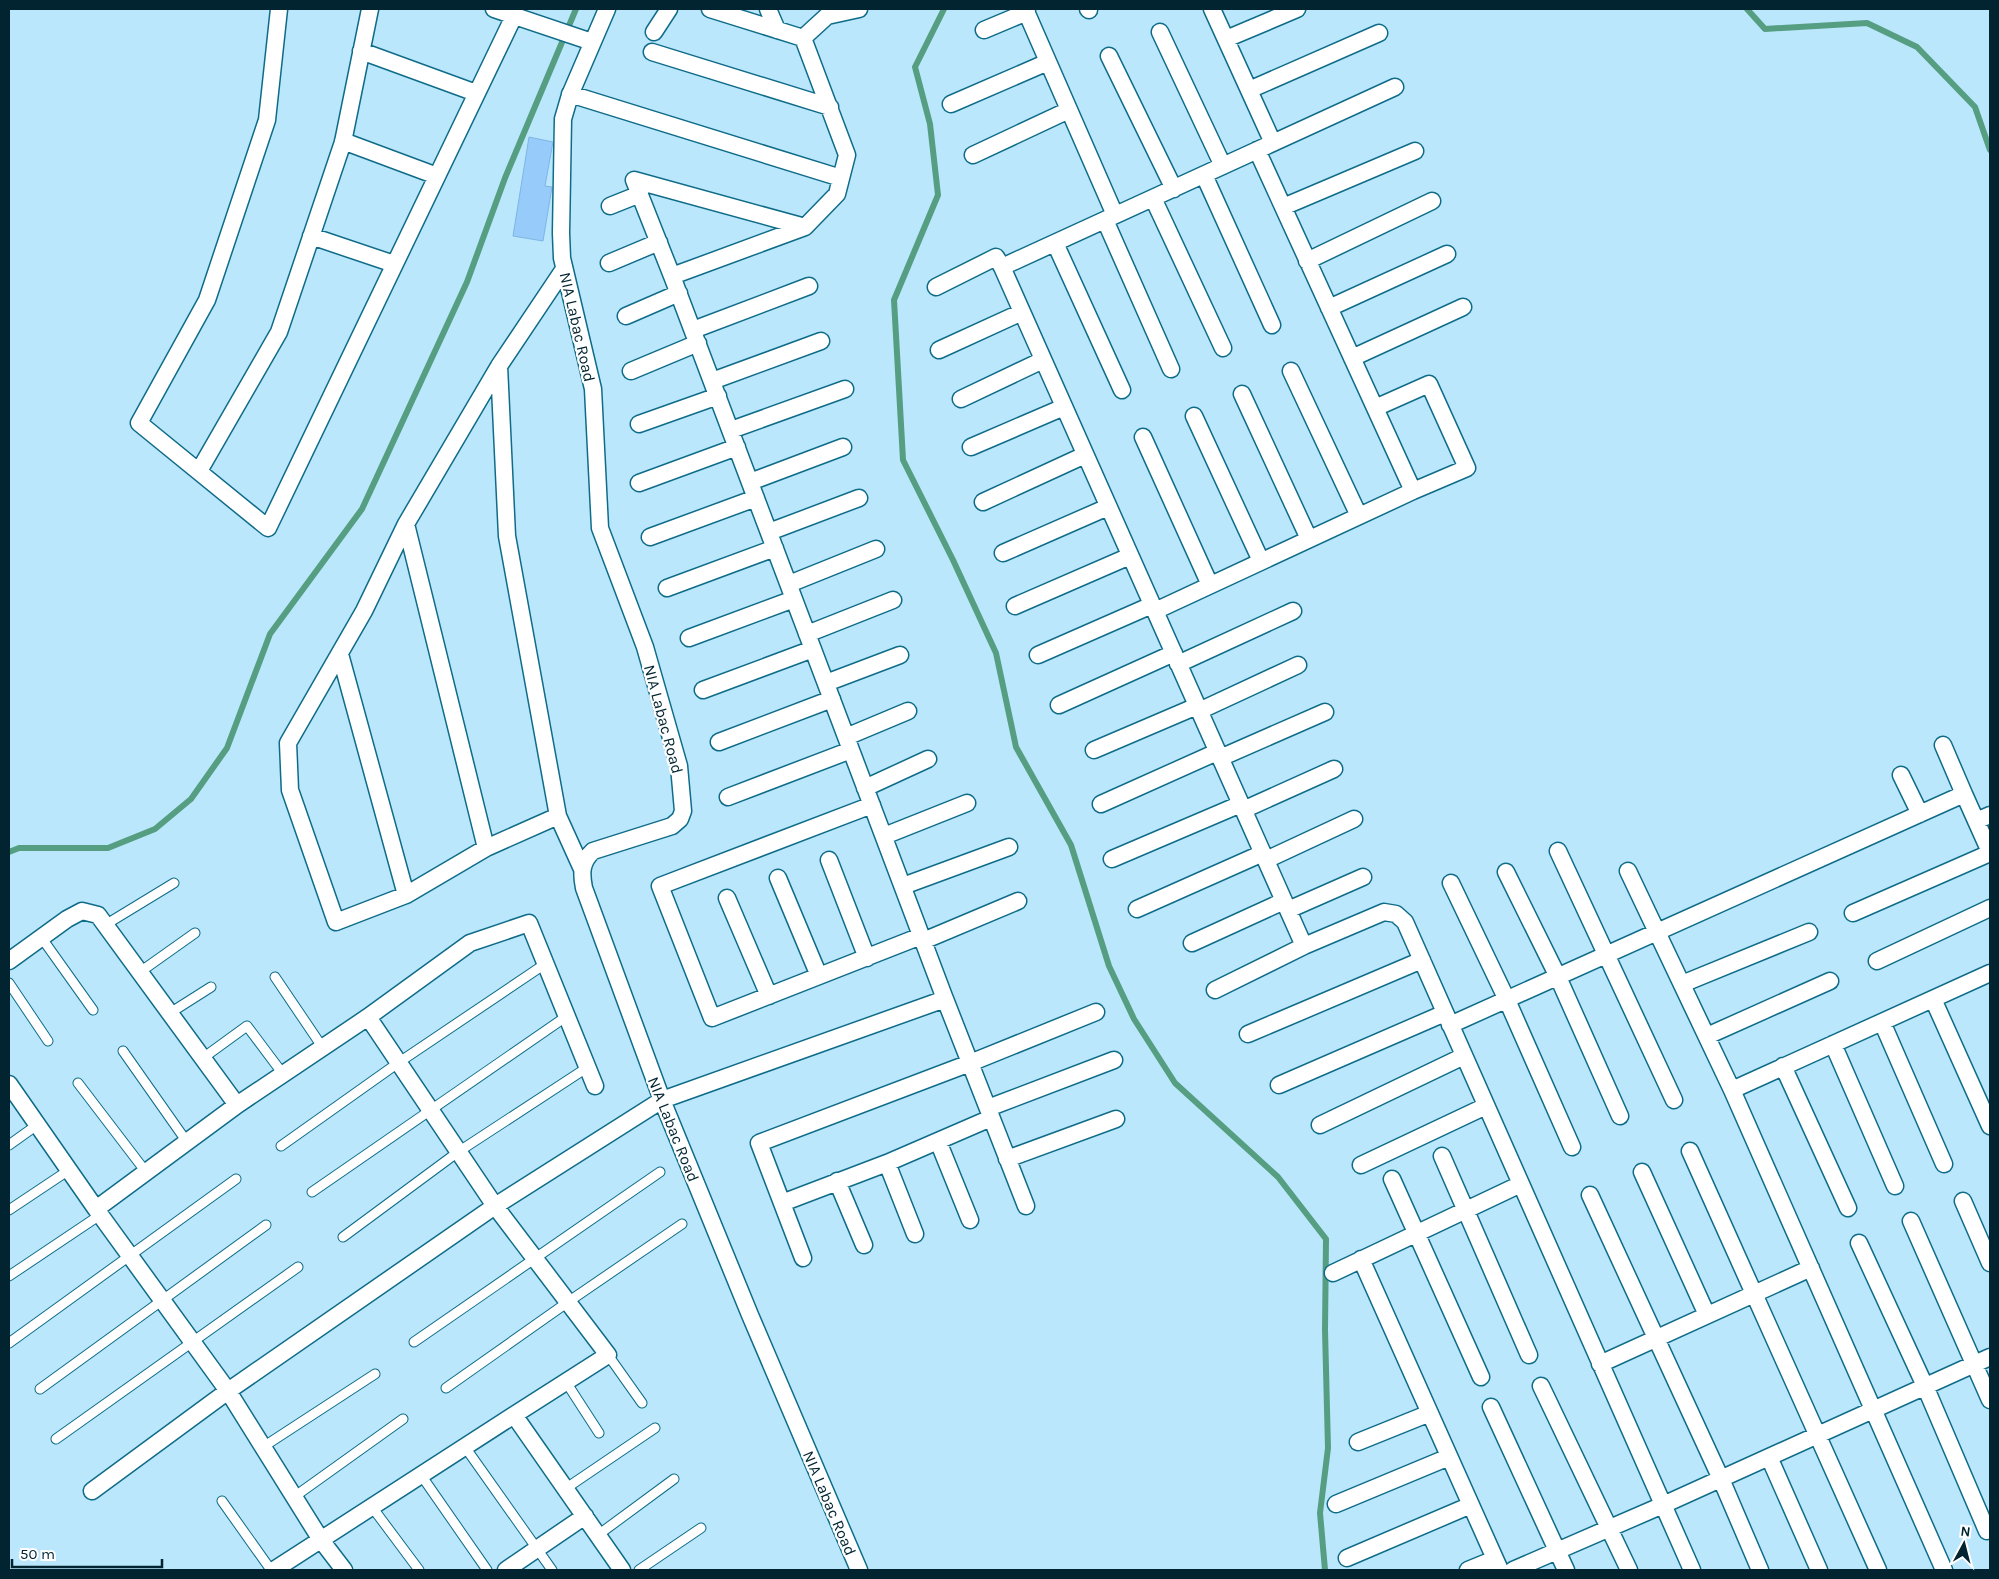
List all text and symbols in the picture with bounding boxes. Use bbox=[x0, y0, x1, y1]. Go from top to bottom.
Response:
street label: NIA Labac Road bbox=[556, 270, 599, 384]
street label: NIA Labac Road bbox=[640, 663, 687, 776]
street label: NIA Labac Road bbox=[644, 1074, 703, 1185]
street label: NIA Labac Road bbox=[799, 1448, 860, 1558]
north arrow bbox=[1939, 1519, 1989, 1569]
text: N bbox=[1960, 1523, 1972, 1541]
scale bar bbox=[12, 1536, 162, 1568]
text: 50 m bbox=[20, 1545, 55, 1563]

